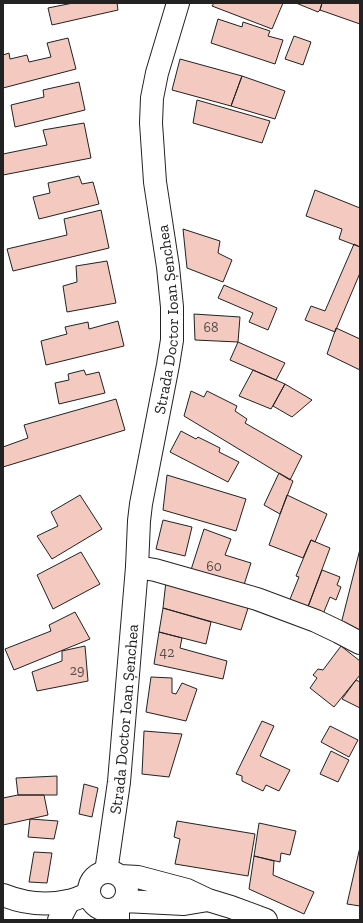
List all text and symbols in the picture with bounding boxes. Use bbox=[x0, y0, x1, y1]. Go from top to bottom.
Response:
street label: Strada Doctor Ioan Șenchea bbox=[150, 223, 182, 416]
house number: 68 bbox=[204, 319, 218, 336]
house number: 60 bbox=[206, 558, 222, 575]
street label: Strada Doctor Ioan Șenchea bbox=[105, 623, 142, 815]
house number: 42 bbox=[160, 644, 174, 661]
house number: 29 bbox=[70, 662, 84, 679]

